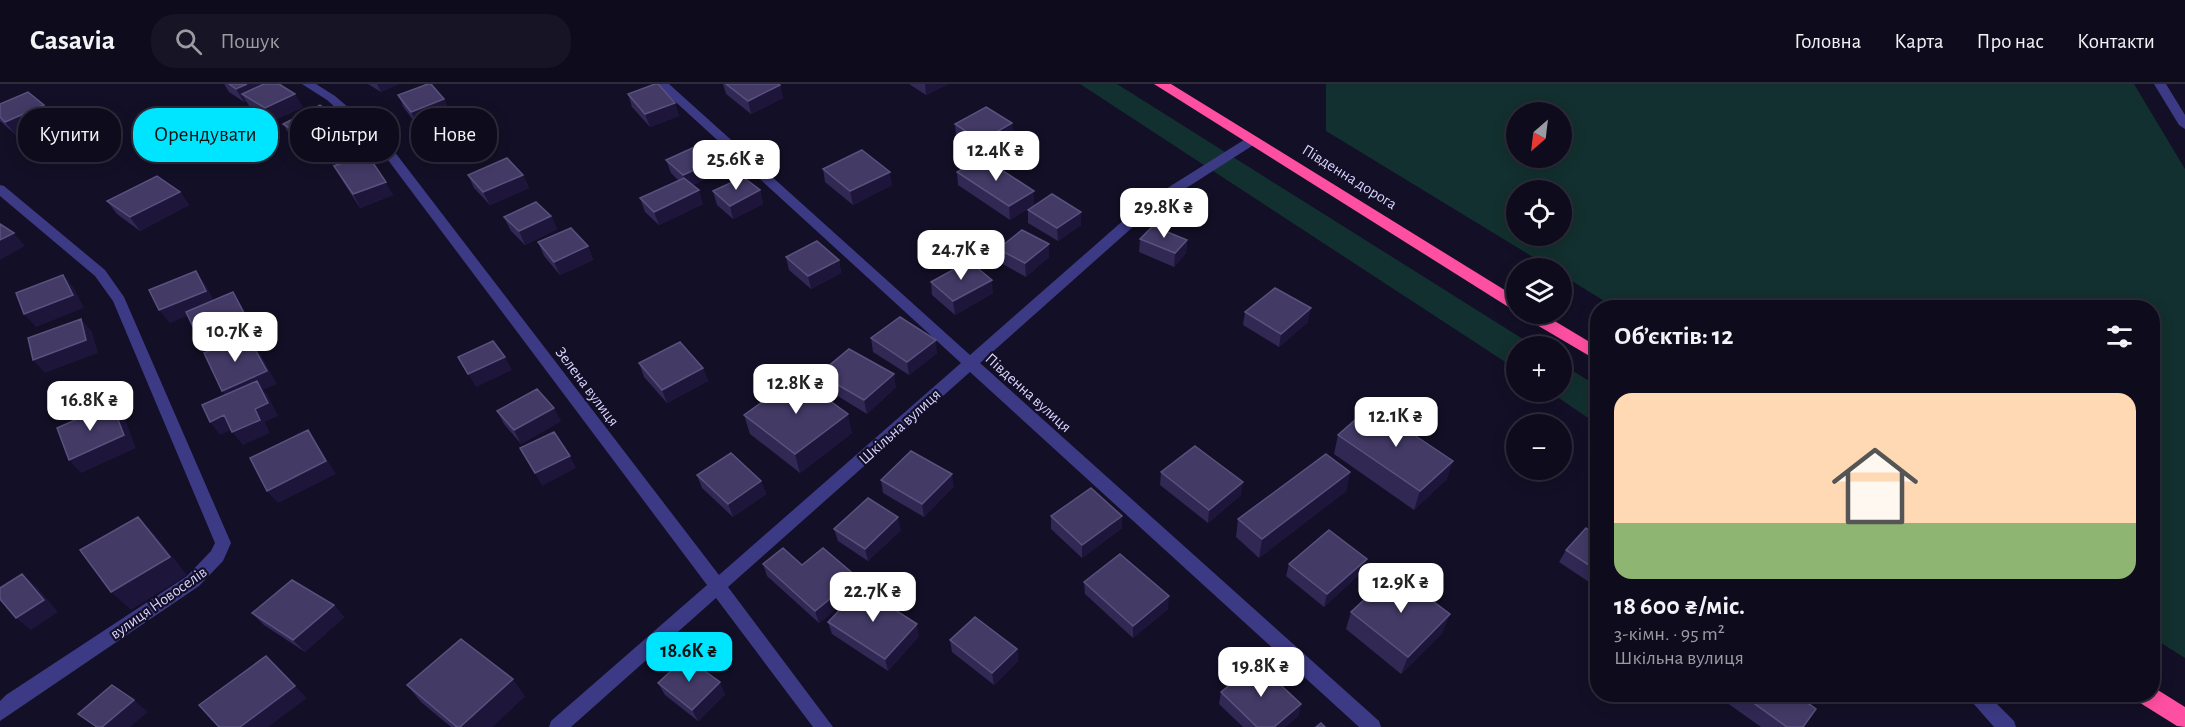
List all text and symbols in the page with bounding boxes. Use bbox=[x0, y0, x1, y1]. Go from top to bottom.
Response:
search box bbox=[151, 14, 571, 68]
icon: search bbox=[172, 25, 205, 58]
text: Casavia bbox=[30, 27, 115, 55]
text: Пошук bbox=[220, 30, 280, 52]
text: Головна bbox=[1794, 31, 1861, 52]
text: Карта bbox=[1894, 31, 1944, 52]
text: Про нас bbox=[1977, 31, 2044, 52]
text: Контакти bbox=[2077, 31, 2155, 52]
north arrow bbox=[1506, 102, 1572, 168]
map controls bbox=[1506, 102, 1572, 480]
chip: Купити bbox=[18, 108, 121, 162]
chip: Орендувати bbox=[133, 108, 278, 162]
chip: Фільтри bbox=[290, 108, 399, 162]
chip: Нове bbox=[411, 108, 497, 162]
pin: 12.4K ₴ bbox=[941, 131, 1051, 182]
pin: 25.6K ₴ bbox=[681, 140, 791, 191]
text: 12.4K ₴ bbox=[967, 140, 1025, 160]
street label: Південна дорога bbox=[1299, 141, 1400, 212]
text: 25.6K ₴ bbox=[707, 149, 765, 169]
button: locate bbox=[1506, 180, 1572, 246]
pin: 29.8K ₴ bbox=[1109, 188, 1219, 239]
text: 29.8K ₴ bbox=[1134, 197, 1194, 217]
pin: 24.7K ₴ bbox=[906, 230, 1016, 281]
text: 24.7K ₴ bbox=[932, 239, 990, 259]
button: layers bbox=[1506, 258, 1572, 324]
pin: 10.7K ₴ bbox=[180, 312, 290, 363]
icon: filters bbox=[2103, 320, 2136, 353]
text: 10.7K ₴ bbox=[206, 321, 264, 341]
text: Об’єктів: 12 bbox=[1614, 323, 1733, 349]
button: + bbox=[1506, 336, 1572, 402]
street label: Зелена вулиця bbox=[552, 344, 622, 430]
street label: Південна вулиця bbox=[982, 350, 1074, 436]
pin: 12.8K ₴ bbox=[741, 364, 851, 415]
text: 12.8K ₴ bbox=[767, 373, 825, 393]
pin: 16.8K ₴ bbox=[35, 381, 145, 432]
street label: Шкільна вулиця bbox=[856, 386, 944, 468]
text: 16.8K ₴ bbox=[61, 390, 119, 410]
pin: 12.1K ₴ bbox=[1341, 397, 1451, 448]
text: 12.1K ₴ bbox=[1369, 406, 1423, 426]
button: − bbox=[1506, 414, 1572, 480]
icon: home bbox=[1821, 432, 1929, 540]
pin: 12.9K ₴ bbox=[1346, 563, 1456, 614]
street label: вулиця Новоселів bbox=[107, 564, 211, 643]
pin: 22.7K ₴ bbox=[818, 572, 928, 623]
text: 12.9K ₴ bbox=[1372, 572, 1430, 592]
text: 22.7K ₴ bbox=[844, 581, 902, 601]
text: 18 600 ₴/міс. bbox=[1614, 593, 1745, 619]
text: 3-кімн. · 95 m² bbox=[1614, 624, 1725, 644]
pin: 18.6K ₴ bbox=[634, 632, 744, 683]
text: 18.6K ₴ bbox=[660, 641, 718, 661]
pin: 19.8K ₴ bbox=[1206, 647, 1316, 698]
text: Шкільна вулиця bbox=[1614, 648, 1744, 668]
text: 19.8K ₴ bbox=[1232, 656, 1290, 676]

